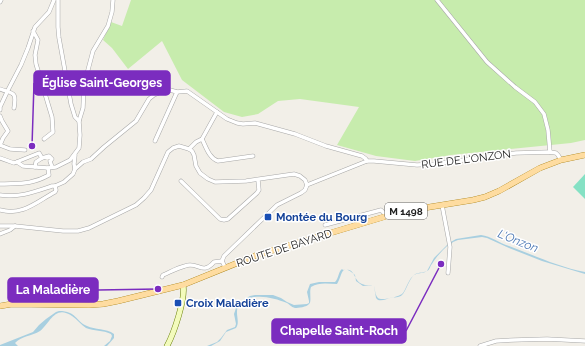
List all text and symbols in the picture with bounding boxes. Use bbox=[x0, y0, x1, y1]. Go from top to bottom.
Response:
callout: Église Saint-Georges bbox=[34, 71, 170, 95]
text: Église Saint-Georges bbox=[42, 75, 162, 90]
street label: RUE DE L'ONZON bbox=[421, 148, 512, 171]
road number: M 1498 bbox=[385, 203, 427, 219]
place label: Montée du Bourg bbox=[276, 211, 367, 224]
marker: Montée du Bourg bbox=[263, 212, 273, 222]
street label: ROUTE DE BAYARD bbox=[235, 227, 334, 270]
water label: L'Onzon bbox=[496, 227, 540, 256]
callout: La Maladière bbox=[8, 278, 98, 302]
text: La Maladière bbox=[16, 283, 90, 297]
place label: Croix Maladière bbox=[186, 297, 269, 310]
marker: Croix Maladière bbox=[173, 298, 183, 308]
callout: Chapelle Saint-Roch bbox=[272, 319, 406, 343]
text: Chapelle Saint-Roch bbox=[280, 324, 398, 338]

